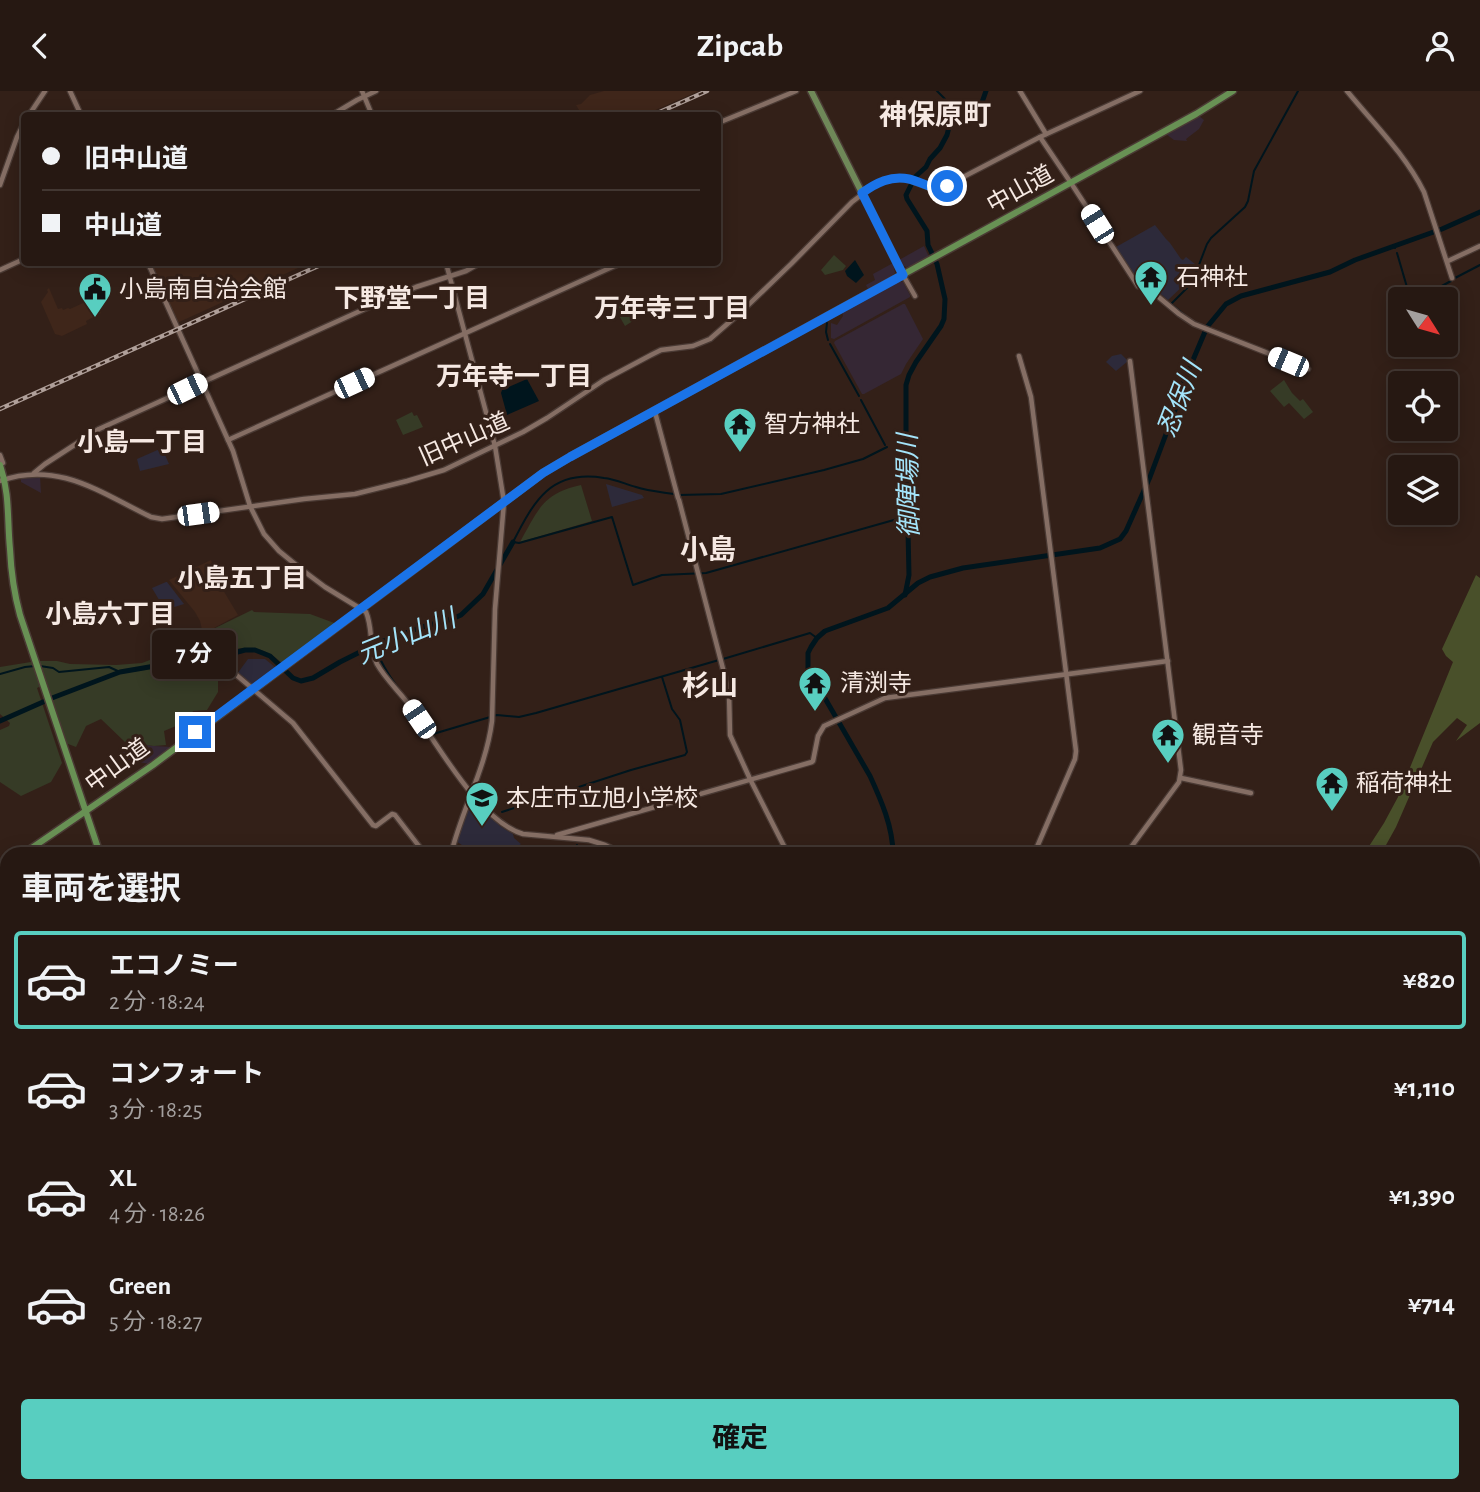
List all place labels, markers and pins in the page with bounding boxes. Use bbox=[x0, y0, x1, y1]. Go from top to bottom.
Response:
temple icon: 石神社 bbox=[1132, 258, 1170, 307]
place label: 石神社 bbox=[1176, 264, 1248, 290]
public building icon: 小島南自治会館 bbox=[76, 270, 114, 319]
place label: 小島南自治会館 bbox=[119, 276, 287, 302]
temple icon: 智方神社 bbox=[721, 405, 759, 454]
place label: 智方神社 bbox=[764, 411, 860, 437]
temple icon: 清渕寺 bbox=[796, 664, 834, 713]
place label: 清渕寺 bbox=[840, 670, 912, 696]
temple icon: 観音寺 bbox=[1149, 716, 1187, 765]
place label: 観音寺 bbox=[1192, 722, 1264, 748]
temple icon: 稲荷神社 bbox=[1313, 764, 1351, 813]
place label: 稲荷神社 bbox=[1356, 770, 1452, 796]
school or university icon: 本庄市立旭小学校 bbox=[463, 779, 501, 828]
place label: 本庄市立旭小学校 bbox=[506, 785, 698, 811]

